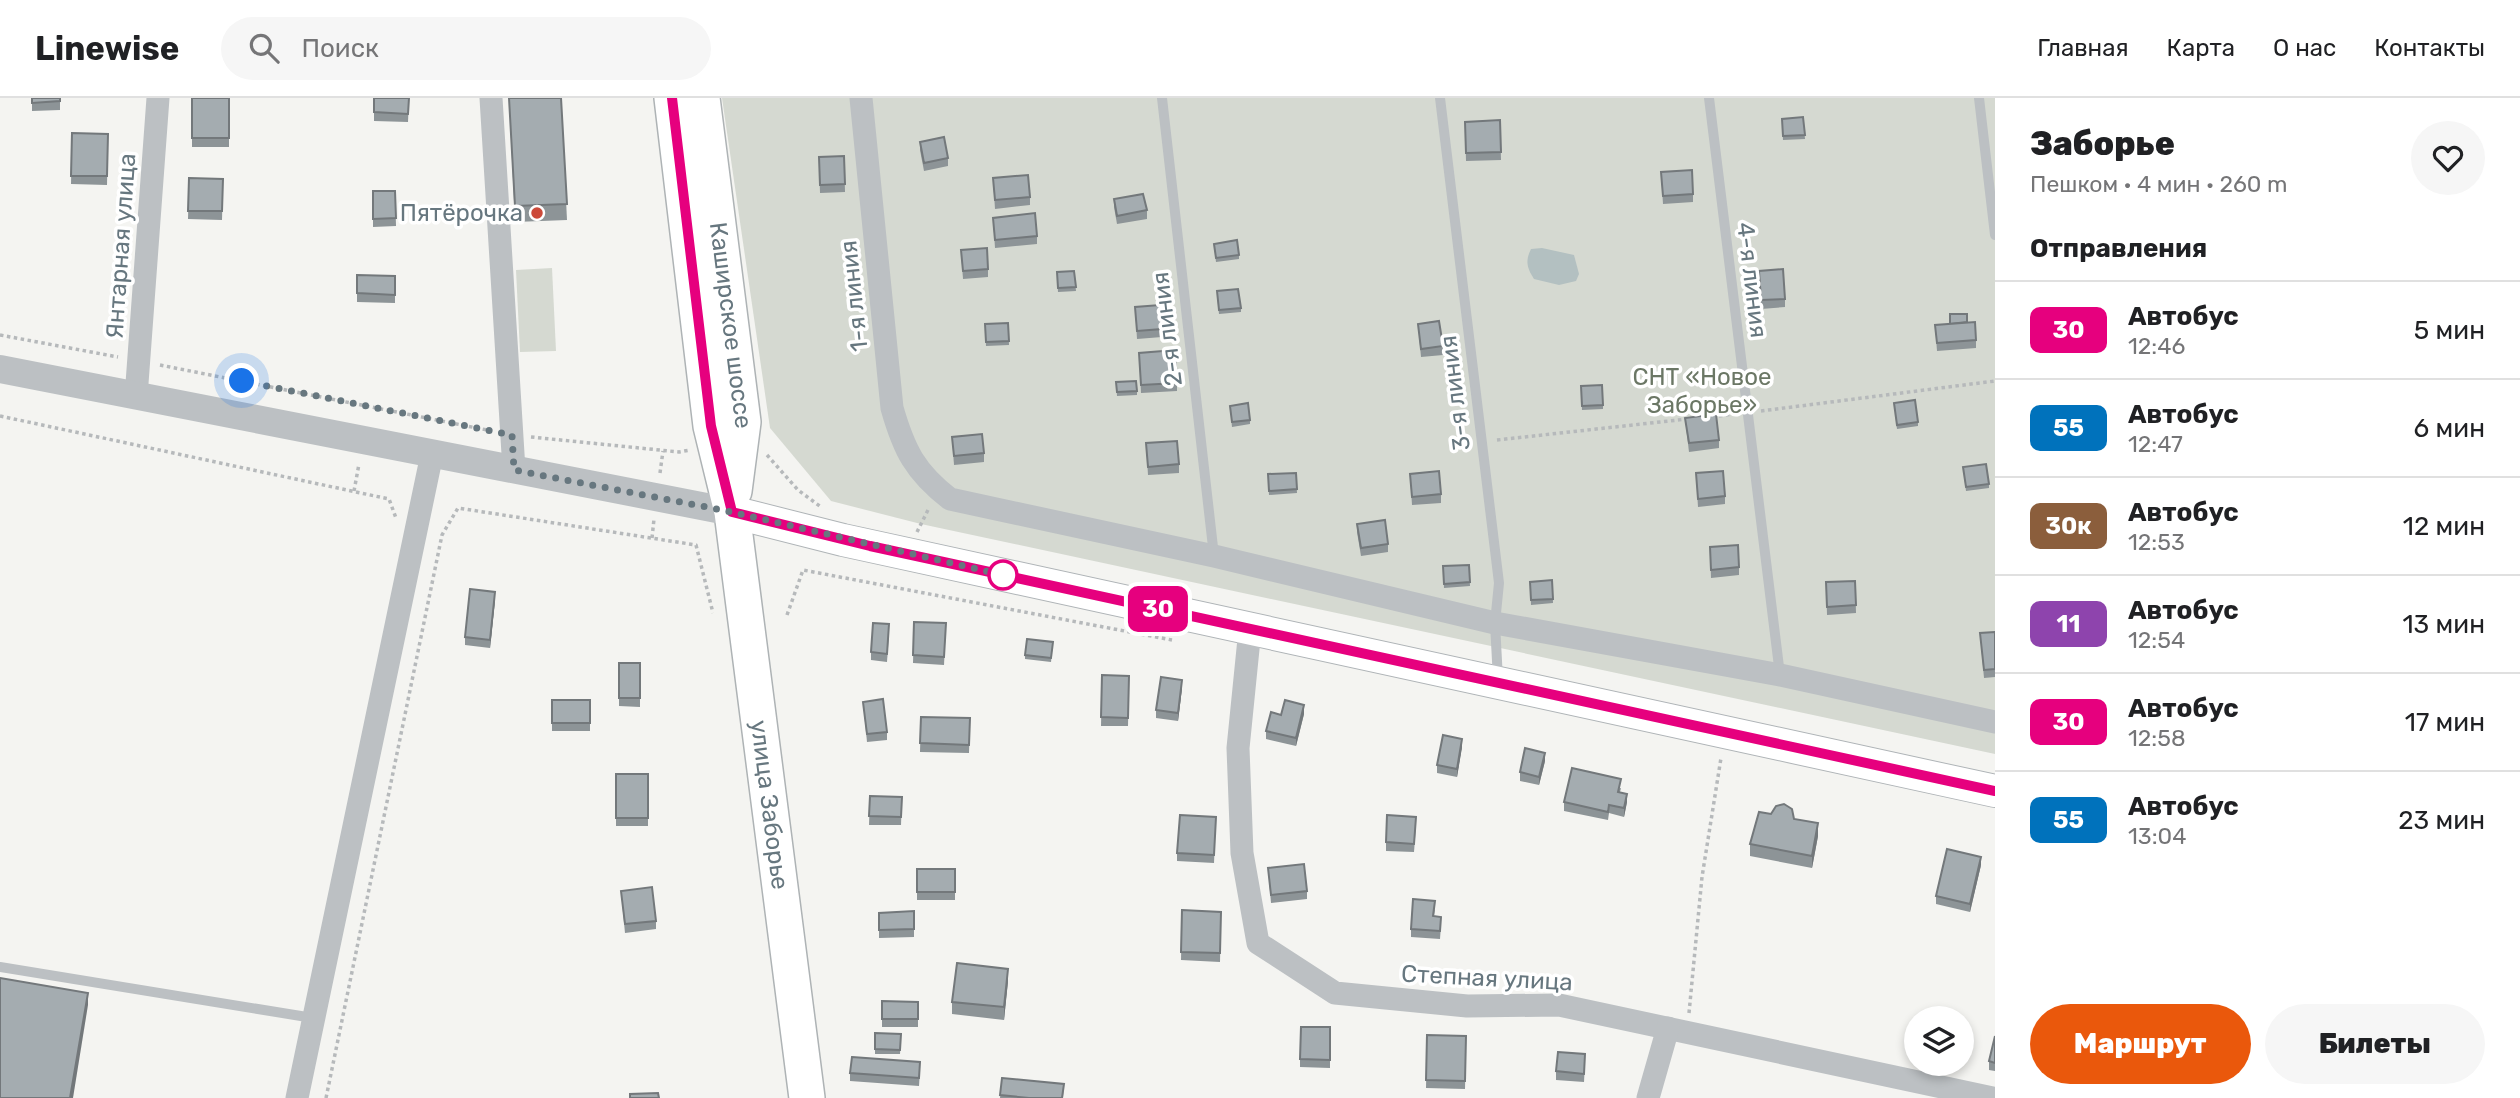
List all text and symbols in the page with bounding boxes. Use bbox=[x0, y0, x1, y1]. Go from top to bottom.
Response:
search box bbox=[221, 17, 711, 80]
text: Linewise bbox=[35, 29, 179, 68]
icon: search bbox=[245, 29, 283, 67]
text: Поиск bbox=[301, 33, 379, 64]
text: Главная bbox=[2037, 34, 2129, 62]
text: Карта bbox=[2167, 34, 2235, 62]
text: О нас bbox=[2273, 34, 2336, 62]
text: Контакты bbox=[2374, 34, 2485, 62]
button: heart bbox=[2411, 121, 2485, 195]
text: Заборье bbox=[2030, 124, 2175, 163]
street label: Янтарная улица bbox=[101, 152, 141, 340]
text: Пешком · 4 мин · 260 m bbox=[2030, 170, 2287, 198]
place label: Пятёрочка bbox=[400, 199, 523, 227]
marker: Пятёрочка bbox=[529, 205, 545, 221]
street label: Каширское шоссе bbox=[704, 220, 758, 430]
street label: 4-я линия bbox=[1731, 221, 1773, 339]
text: Отправления bbox=[2030, 233, 2207, 264]
street label: 1-я линия bbox=[834, 239, 874, 353]
street label: 2-я линия bbox=[1146, 270, 1188, 388]
text: Автобус bbox=[2128, 301, 2239, 332]
text: 5 мин bbox=[2414, 315, 2485, 346]
text: 30 bbox=[2052, 316, 2085, 344]
text: 12:46 bbox=[2128, 332, 2185, 360]
street label: 3-я линия bbox=[1434, 334, 1476, 452]
your location bbox=[224, 363, 259, 398]
park label: СНТ «Новое Заборье» bbox=[1632, 363, 1772, 419]
text: Автобус bbox=[2128, 399, 2239, 430]
text: 6 мин bbox=[2414, 413, 2485, 444]
text: 55 bbox=[2053, 414, 2084, 442]
text: 12:47 bbox=[2128, 430, 2183, 458]
text: Автобус bbox=[2128, 497, 2239, 528]
text: 12 мин bbox=[2403, 511, 2485, 542]
text: 30к bbox=[2045, 512, 2092, 540]
text: 12:53 bbox=[2128, 528, 2185, 556]
unlabelled marker bbox=[988, 560, 1018, 590]
line badge: 30 bbox=[1126, 586, 1190, 632]
text: 30 bbox=[1142, 595, 1174, 623]
text: Автобус bbox=[2128, 595, 2239, 626]
text: 13 мин bbox=[2402, 609, 2485, 640]
text: 11 bbox=[2057, 610, 2080, 638]
text: 12:54 bbox=[2128, 626, 2185, 654]
text: Автобус bbox=[2128, 693, 2239, 724]
text: 17 мин bbox=[2405, 707, 2485, 738]
text: 30 bbox=[2052, 708, 2085, 736]
street label: улица Заборье bbox=[745, 718, 794, 891]
text: 12:58 bbox=[2128, 724, 2186, 752]
text: Автобус bbox=[2128, 791, 2239, 822]
text: 23 мин bbox=[2398, 805, 2485, 836]
text: 55 bbox=[2053, 806, 2084, 834]
text: 13:04 bbox=[2128, 822, 2186, 850]
street label: Степная улица bbox=[1400, 960, 1574, 996]
button: Маршрут bbox=[2030, 1004, 2251, 1084]
button: Билеты bbox=[2265, 1004, 2485, 1084]
map controls bbox=[1904, 1006, 1974, 1076]
button: layers bbox=[1904, 1006, 1974, 1076]

